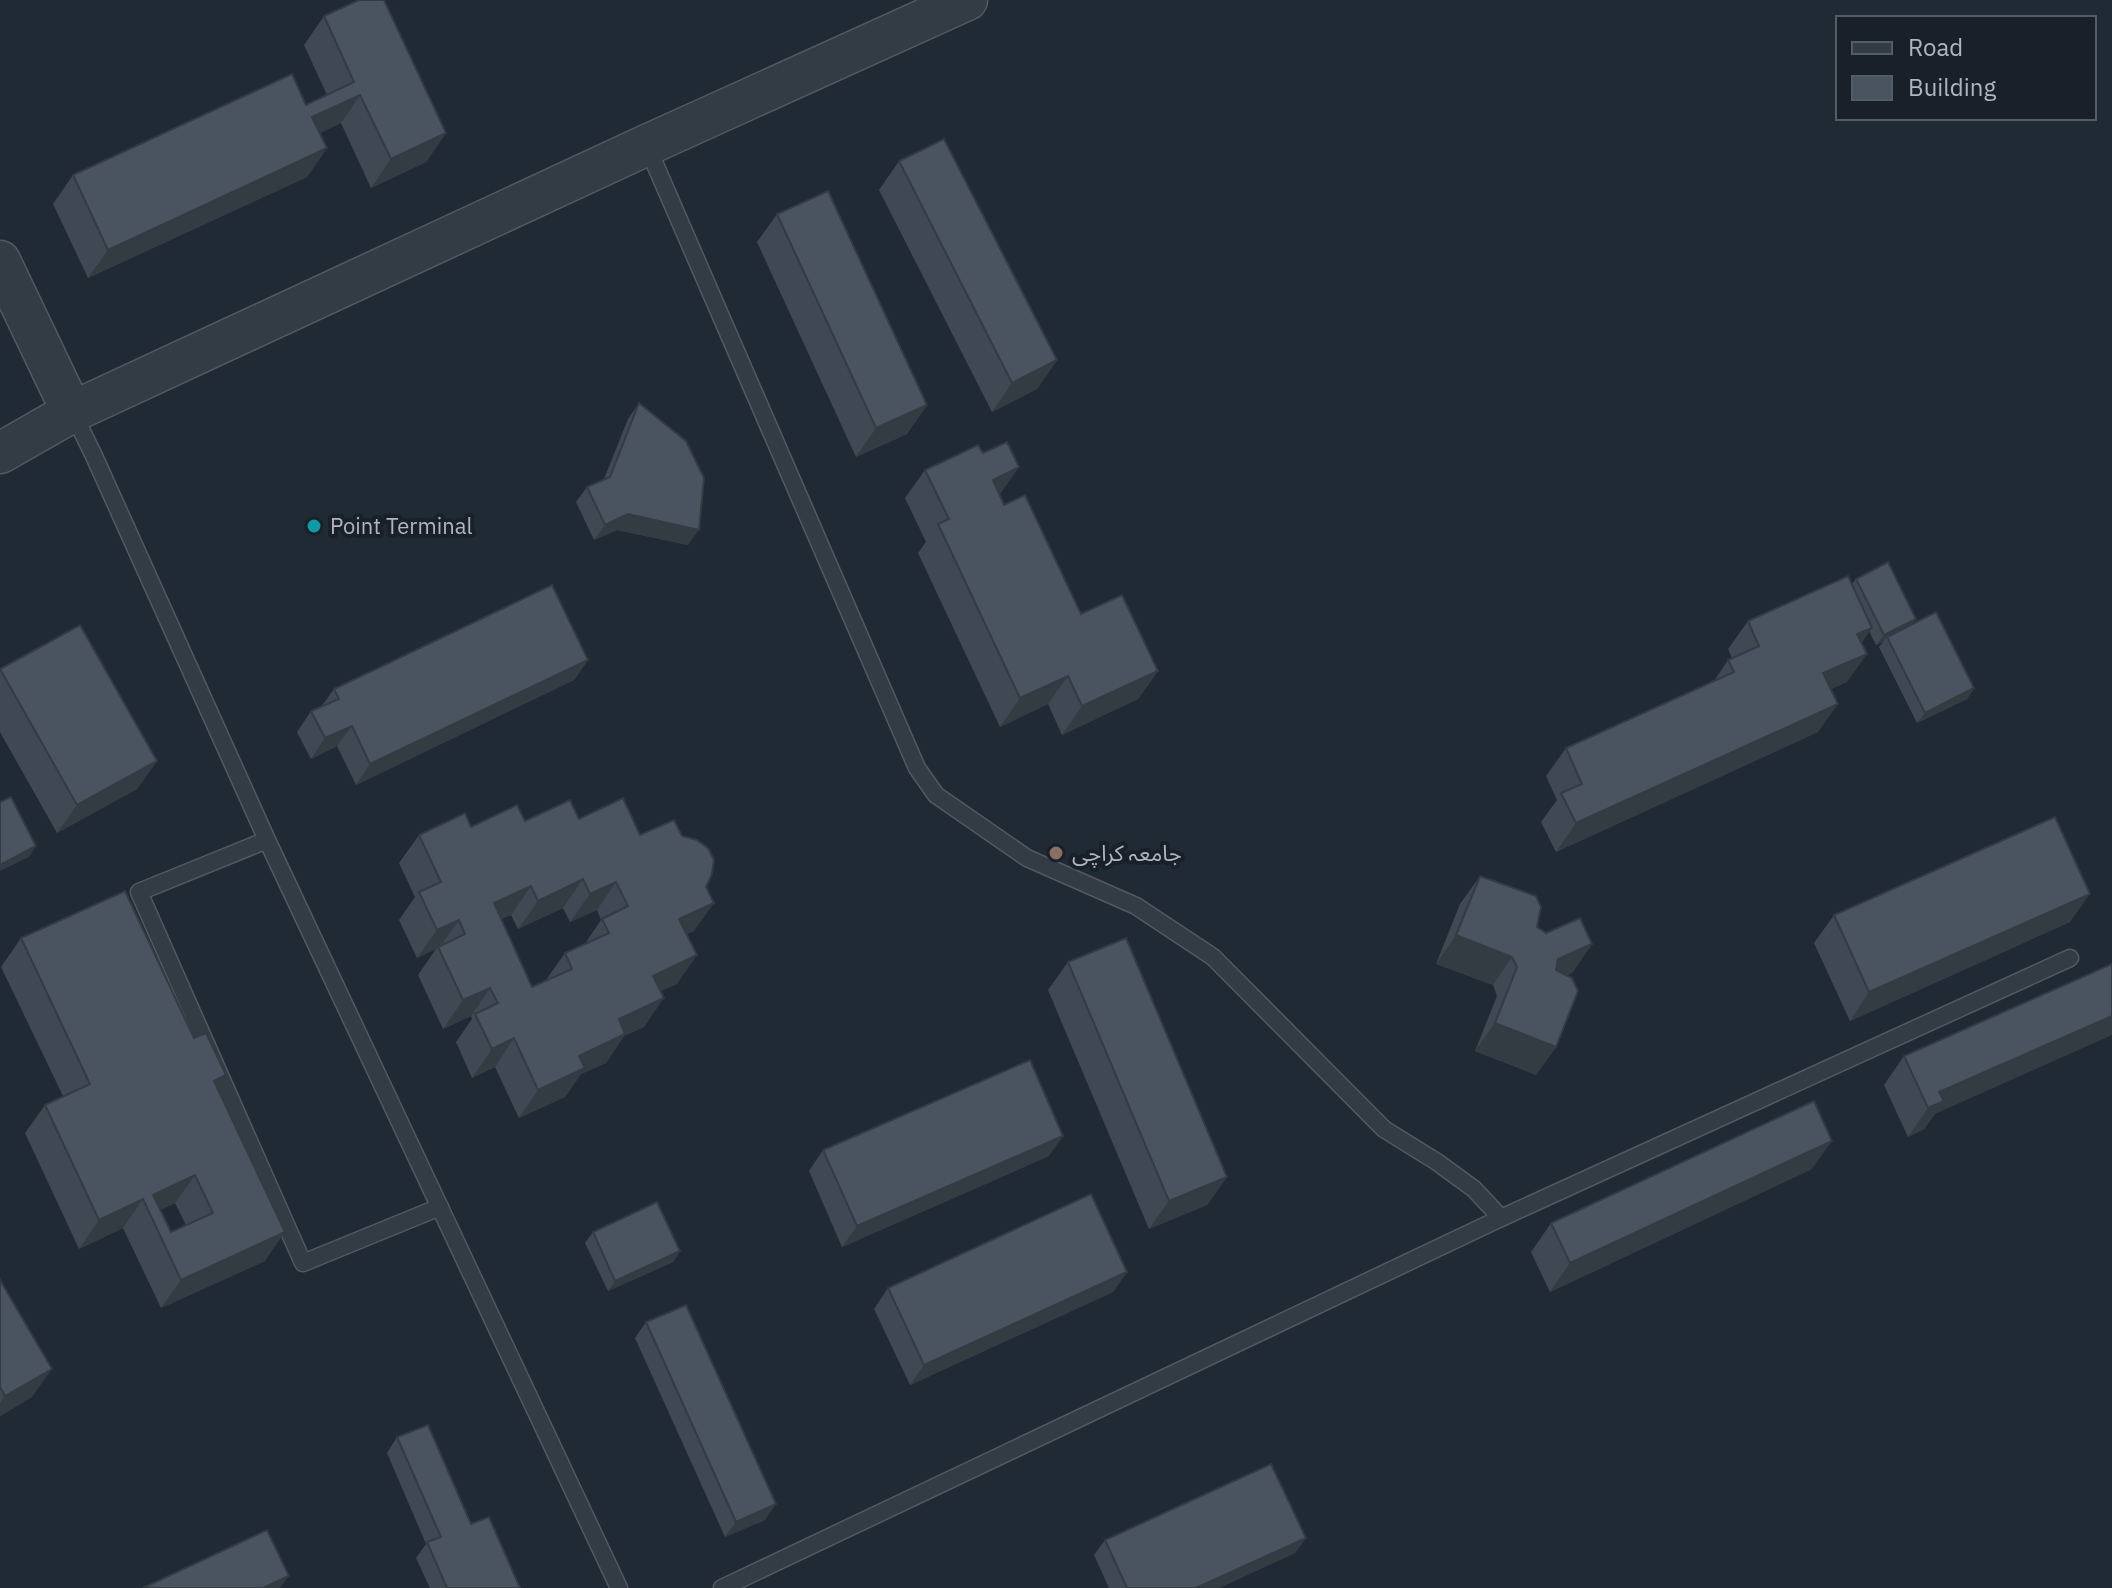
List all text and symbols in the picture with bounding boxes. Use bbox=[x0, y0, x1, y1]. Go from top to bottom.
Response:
legend bbox=[1836, 16, 2096, 120]
text: Road bbox=[1908, 31, 1963, 63]
text: Building bbox=[1908, 71, 1996, 103]
place label: Point Terminal bbox=[330, 511, 472, 540]
marker: Point Terminal bbox=[305, 517, 323, 535]
place label: جامعہ کراچی bbox=[1072, 838, 1182, 868]
marker: جامعہ کراچی bbox=[1047, 844, 1065, 862]

